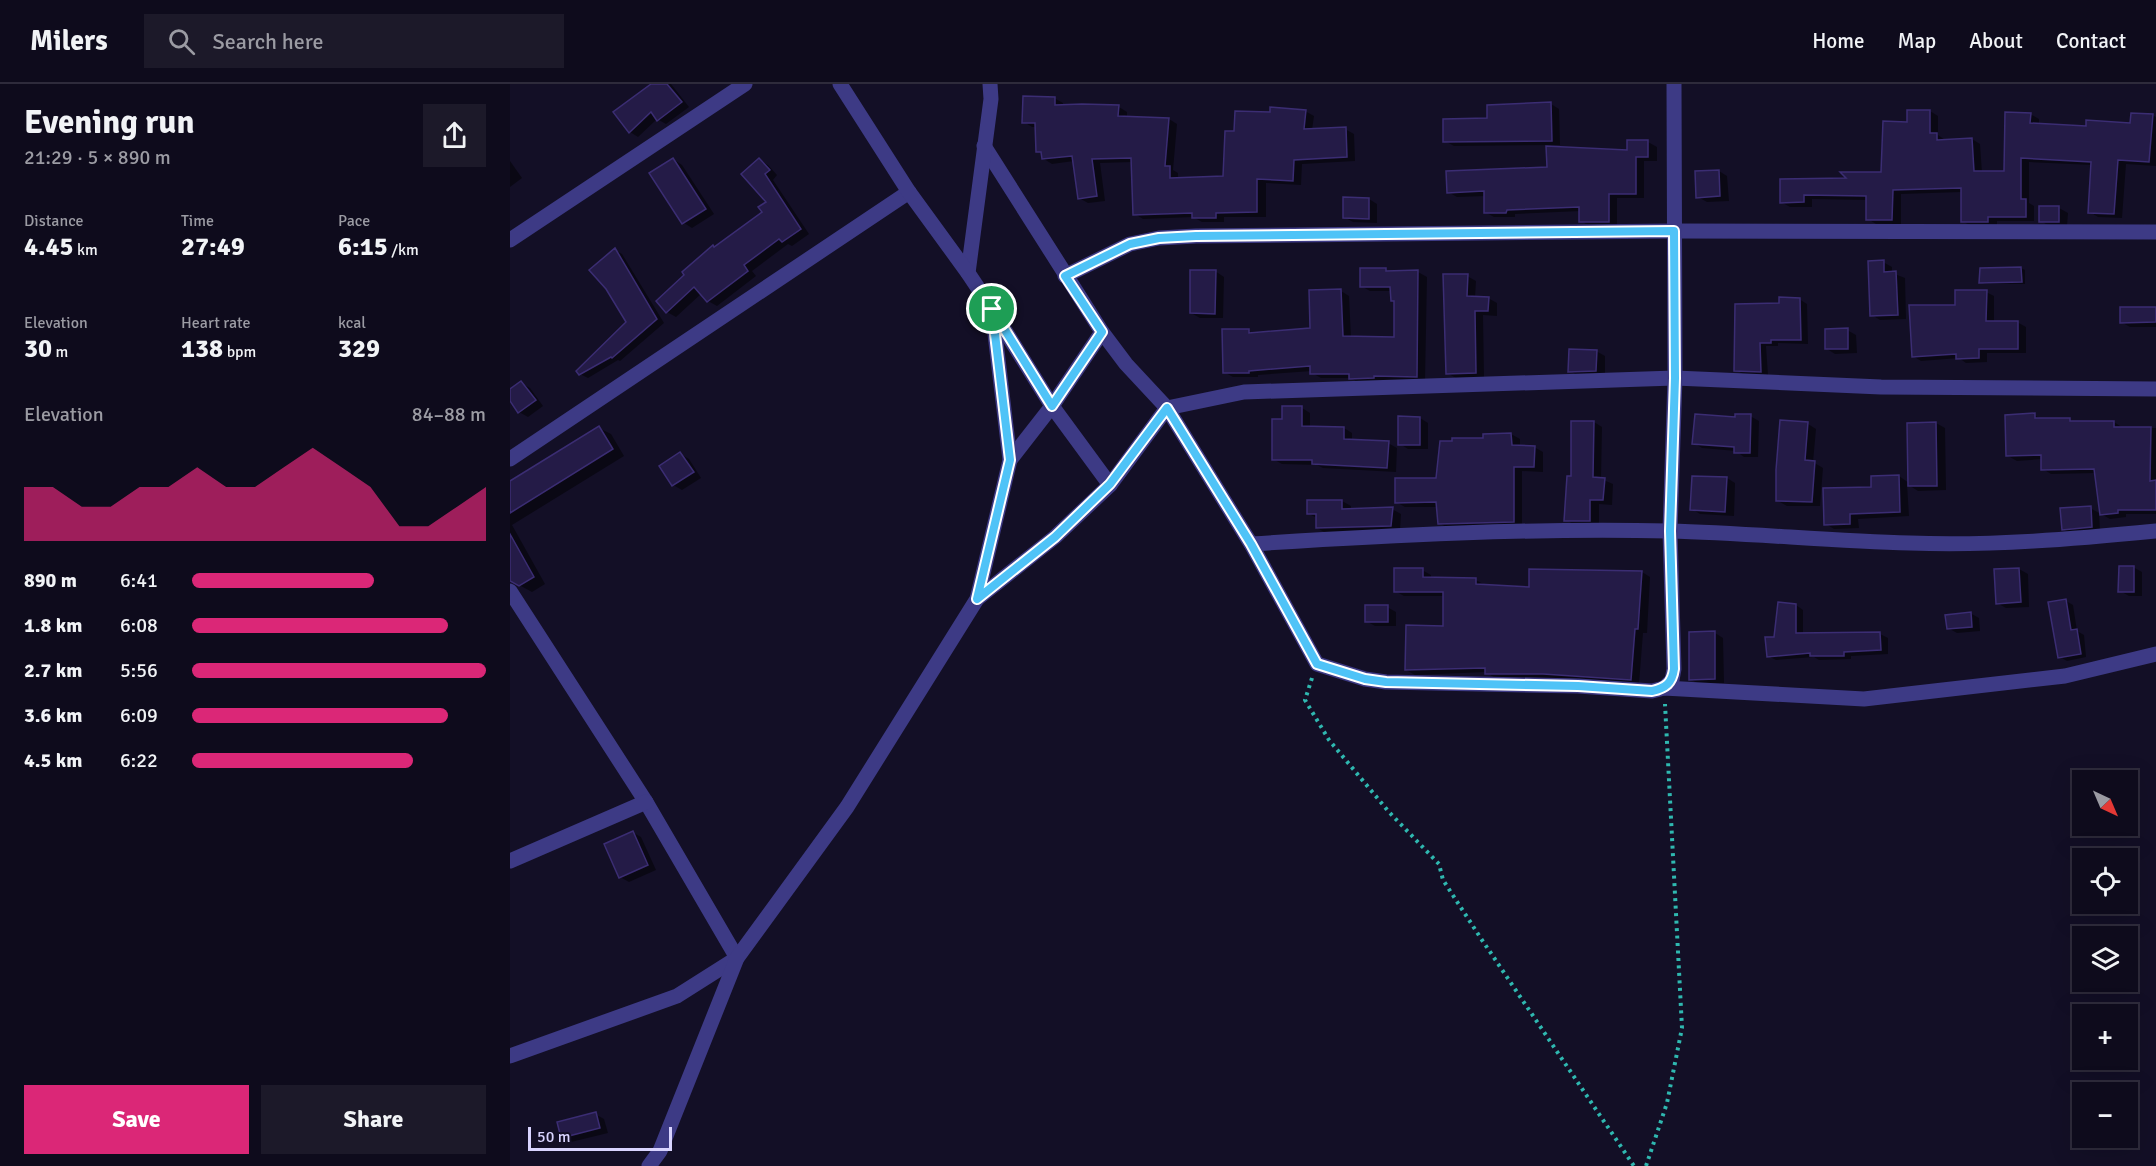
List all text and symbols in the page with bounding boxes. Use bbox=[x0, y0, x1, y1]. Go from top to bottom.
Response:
search box bbox=[144, 14, 564, 68]
text: Milers bbox=[30, 24, 108, 58]
icon: search bbox=[165, 25, 198, 58]
text: Search here bbox=[213, 28, 324, 55]
text: Home bbox=[1812, 28, 1865, 54]
text: Map bbox=[1898, 28, 1936, 54]
text: About bbox=[1969, 28, 2023, 54]
text: Contact bbox=[2056, 28, 2126, 54]
text: Evening run bbox=[24, 102, 194, 143]
button: share bbox=[423, 104, 486, 167]
text: 21:29 · 5 × 890 m bbox=[24, 145, 171, 170]
text: Distance bbox=[24, 211, 84, 231]
text: Time bbox=[181, 211, 214, 231]
text: Pace bbox=[338, 211, 370, 231]
text: 4.45 bbox=[24, 231, 74, 263]
text: 27:49 bbox=[181, 231, 245, 263]
text: 6:15 bbox=[338, 231, 388, 263]
text: km bbox=[74, 240, 98, 260]
text: /km bbox=[388, 240, 419, 260]
pin bbox=[966, 283, 1017, 334]
icon: arrive bbox=[975, 292, 1008, 325]
text: Elevation bbox=[24, 313, 88, 333]
text: Heart rate bbox=[181, 313, 250, 333]
text: kcal bbox=[338, 313, 366, 333]
text: 30 bbox=[24, 333, 52, 365]
text: 138 bbox=[181, 333, 223, 365]
text: 329 bbox=[338, 333, 380, 365]
text: m bbox=[52, 342, 68, 362]
text: bpm bbox=[223, 342, 256, 362]
text: Elevation bbox=[24, 402, 104, 427]
text: 84–88 m bbox=[412, 402, 486, 427]
text: 890 m bbox=[24, 568, 77, 593]
text: 6:41 bbox=[120, 568, 158, 593]
text: 1.8 km bbox=[24, 613, 82, 638]
text: 6:08 bbox=[120, 613, 158, 638]
text: 2.7 km bbox=[24, 658, 82, 683]
text: 5:56 bbox=[120, 658, 158, 683]
text: 3.6 km bbox=[24, 703, 82, 728]
text: 6:09 bbox=[120, 703, 158, 728]
text: 4.5 km bbox=[24, 748, 82, 773]
text: 6:22 bbox=[120, 748, 158, 773]
north arrow bbox=[2072, 770, 2138, 836]
map controls bbox=[2072, 770, 2138, 1148]
button: locate bbox=[2072, 848, 2138, 914]
button: layers bbox=[2072, 926, 2138, 992]
button: + bbox=[2072, 1004, 2138, 1070]
button: − bbox=[2072, 1082, 2138, 1148]
button: Save bbox=[24, 1085, 249, 1154]
button: Share bbox=[261, 1085, 486, 1154]
scale bar bbox=[528, 1124, 672, 1152]
text: 50 m bbox=[537, 1127, 571, 1147]

